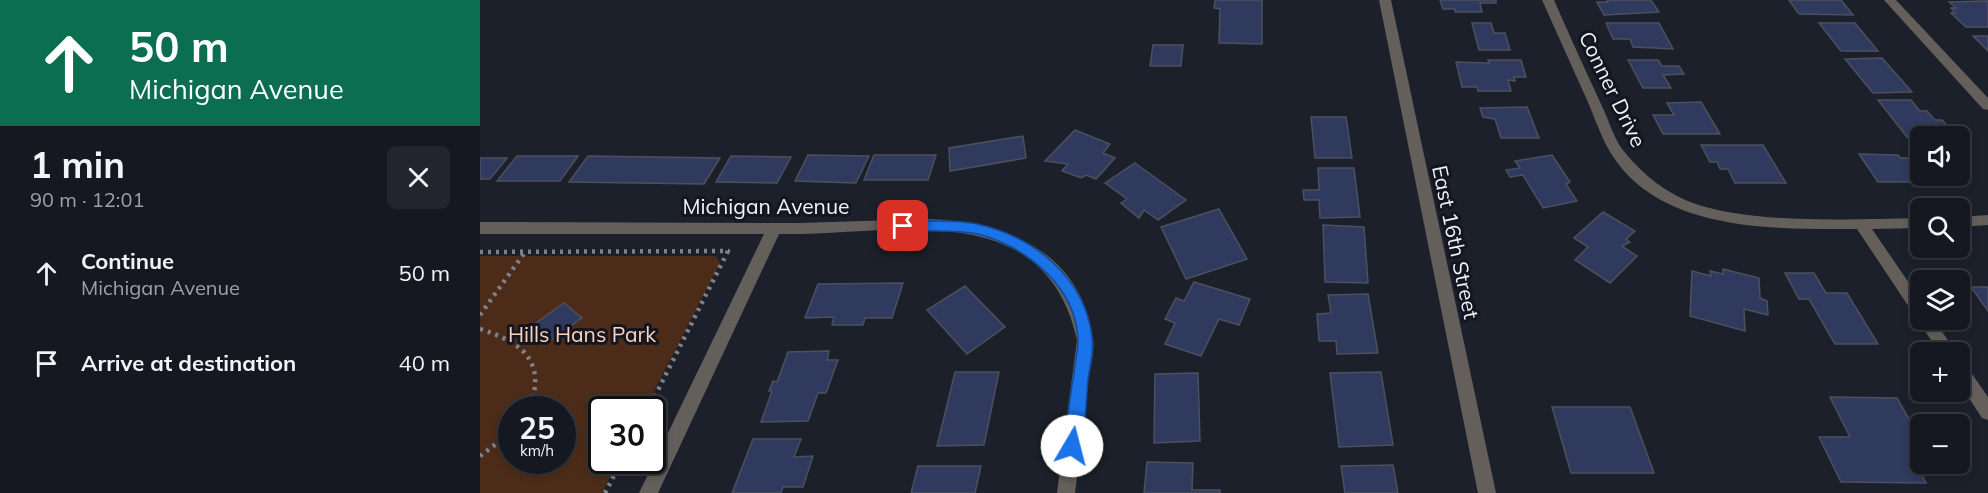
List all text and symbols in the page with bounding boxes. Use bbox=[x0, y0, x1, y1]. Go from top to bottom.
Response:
text: 50 m bbox=[129, 20, 229, 73]
icon: ahead bbox=[30, 24, 108, 102]
street label: Conner Drive bbox=[1574, 27, 1652, 151]
text: Michigan Avenue bbox=[129, 72, 344, 106]
map controls bbox=[1910, 126, 1970, 474]
button: sound bbox=[1910, 126, 1970, 186]
text: 1 min bbox=[30, 142, 125, 187]
button: close bbox=[387, 146, 450, 209]
street label: East 16th Street bbox=[1427, 163, 1485, 321]
text: 90 m · 12:01 bbox=[30, 187, 144, 212]
street label: Michigan Avenue bbox=[683, 193, 849, 219]
button: search bbox=[1910, 198, 1970, 258]
pin bbox=[877, 200, 928, 251]
icon: arrive bbox=[886, 209, 919, 242]
text: Continue bbox=[81, 247, 174, 275]
icon: ahead bbox=[30, 257, 63, 290]
text: 50 m bbox=[399, 259, 450, 287]
button: layers bbox=[1910, 270, 1970, 330]
text: Michigan Avenue bbox=[81, 275, 240, 300]
park label: Hills Hans Park bbox=[508, 321, 656, 347]
button: + bbox=[1910, 342, 1970, 402]
icon: arrive bbox=[30, 347, 63, 380]
text: Arrive at destination bbox=[81, 349, 296, 377]
text: 40 m bbox=[399, 349, 450, 377]
speed limit sign: 30 bbox=[588, 396, 666, 474]
text: 25 bbox=[519, 409, 555, 447]
position arrow bbox=[1040, 414, 1104, 478]
button: − bbox=[1910, 414, 1970, 474]
text: km/h bbox=[520, 441, 554, 460]

